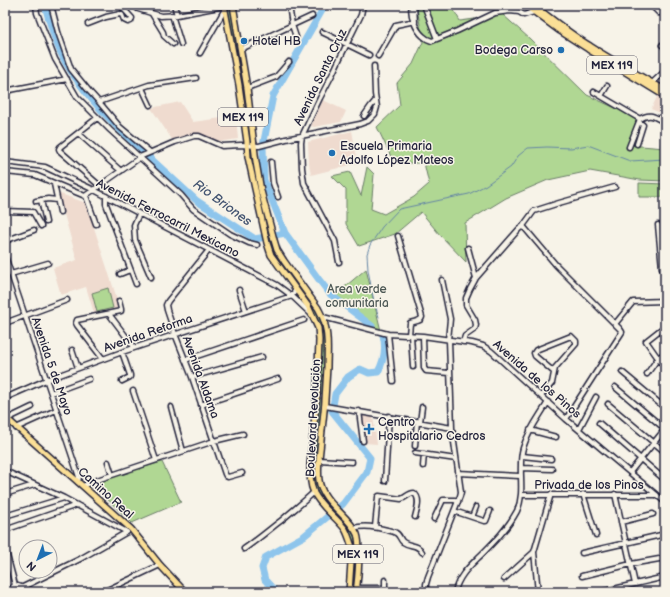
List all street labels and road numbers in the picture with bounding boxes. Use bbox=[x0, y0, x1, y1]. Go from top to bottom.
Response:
street label: Avenida Santa Cruz bbox=[291, 26, 350, 128]
road number: MEX 119 bbox=[587, 56, 637, 74]
road number: MEX 119 bbox=[218, 108, 268, 126]
street label: Avenida Ferrocarril Mexicano bbox=[94, 176, 242, 261]
street label: Avenida Reforma bbox=[102, 311, 195, 356]
street label: Avenida 5 de Mayo bbox=[28, 315, 75, 417]
street label: Avenida Aldama bbox=[179, 334, 222, 421]
street label: Avenida de los Pinos bbox=[490, 337, 584, 422]
street label: Boulevard Revolución bbox=[303, 358, 324, 477]
street label: Camino Real bbox=[75, 464, 137, 522]
street label: Privada de los Pinos bbox=[534, 478, 644, 493]
road number: MEX 119 bbox=[333, 545, 383, 563]

